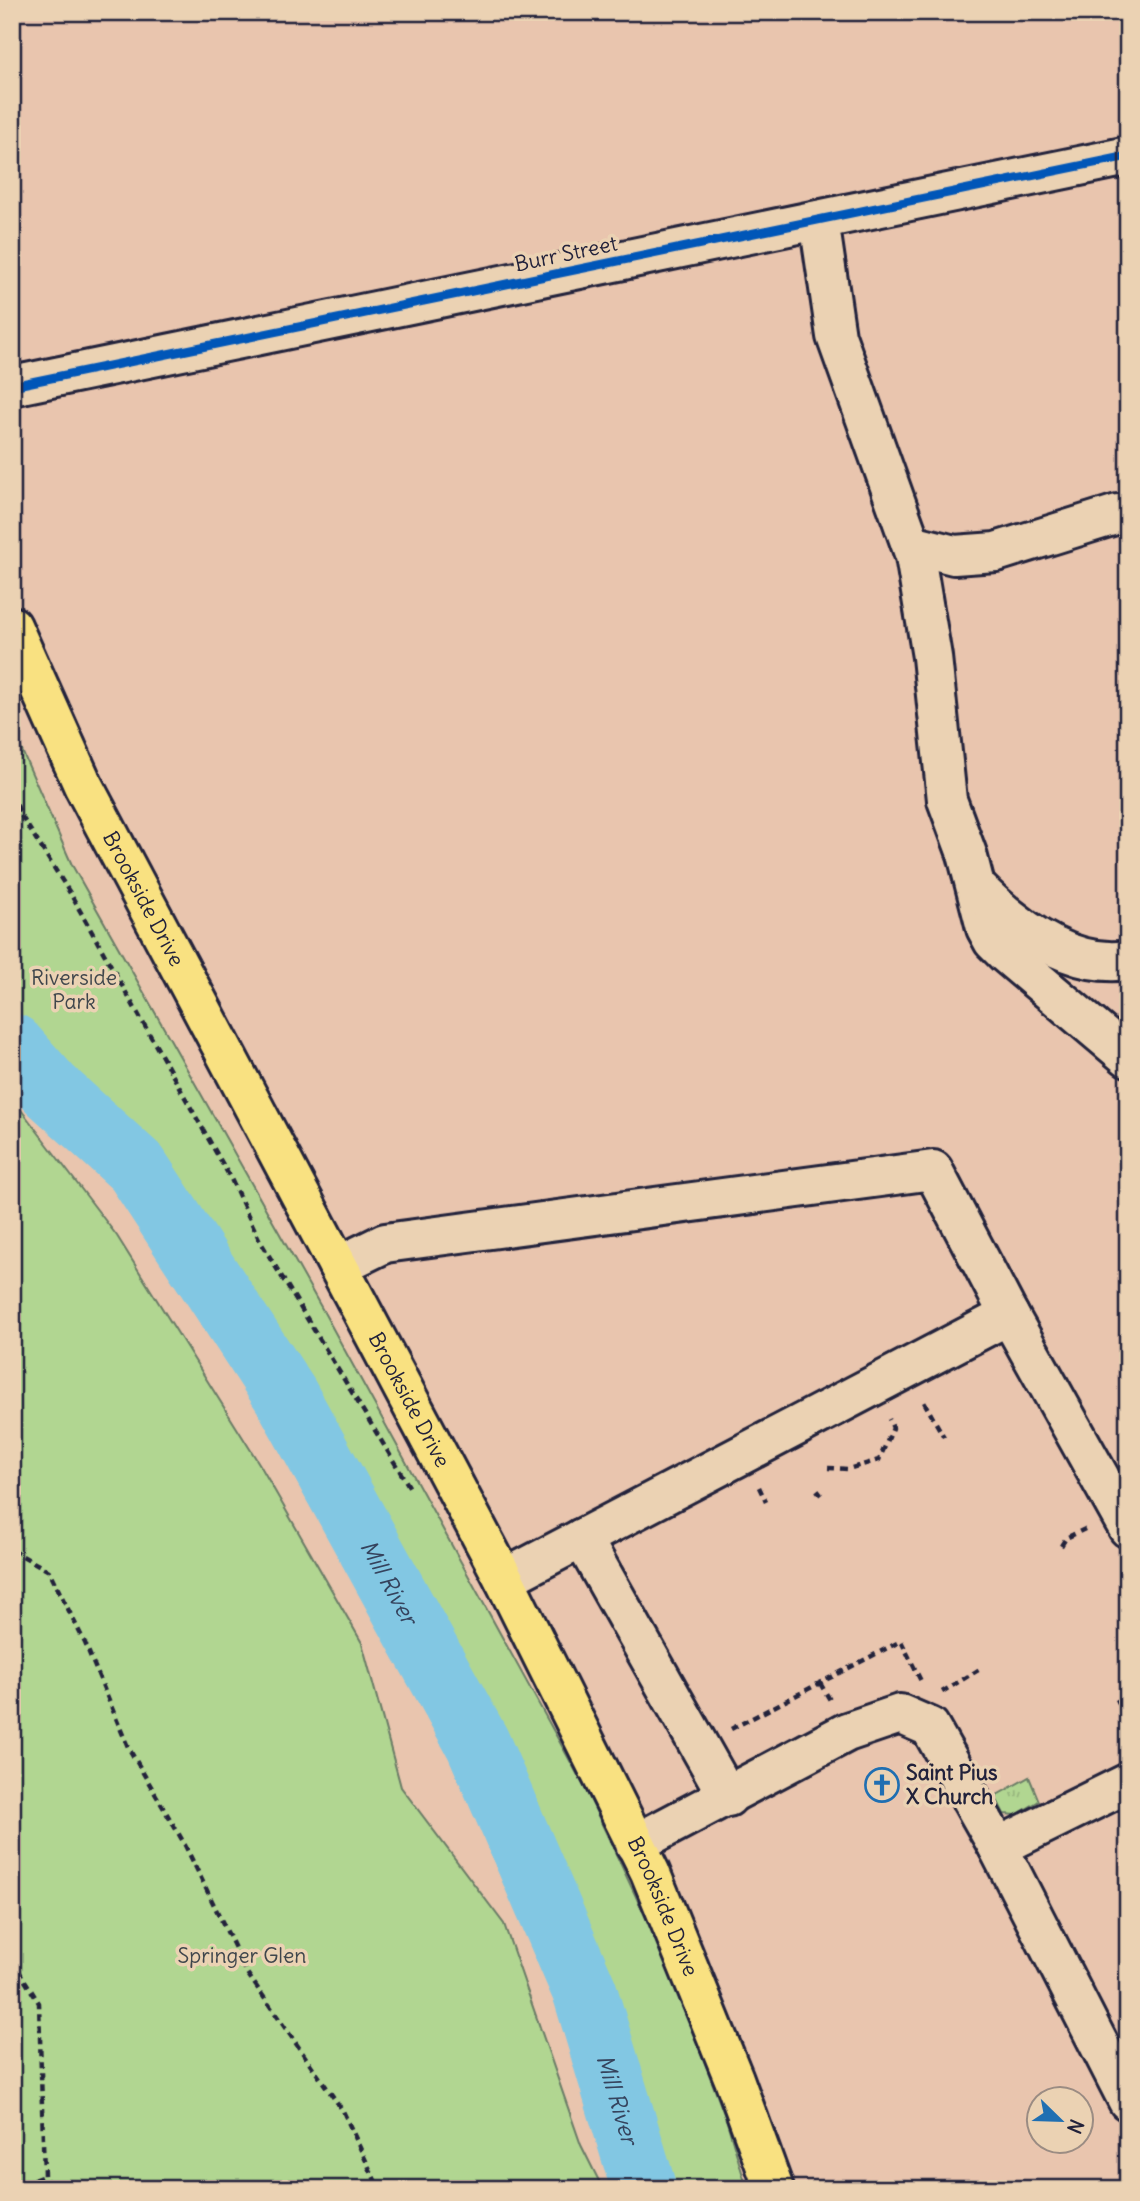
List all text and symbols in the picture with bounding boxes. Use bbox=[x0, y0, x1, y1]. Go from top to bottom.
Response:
street label: Burr Street bbox=[512, 229, 620, 278]
street label: Brookside Drive bbox=[97, 826, 191, 971]
park label: Riverside Park bbox=[31, 964, 117, 1015]
street label: Brookside Drive bbox=[363, 1327, 456, 1472]
water label: Mill River bbox=[354, 1535, 425, 1632]
place label: Saint Pius X Church bbox=[906, 1759, 998, 1810]
church icon: Saint Pius X Church bbox=[863, 1766, 901, 1804]
street label: Brookside Drive bbox=[622, 1832, 705, 1980]
park label: Springer Glen bbox=[177, 1942, 307, 1969]
water label: Mill River bbox=[591, 2051, 646, 2150]
north arrow bbox=[1024, 2086, 1094, 2156]
text: N bbox=[1062, 2116, 1089, 2137]

